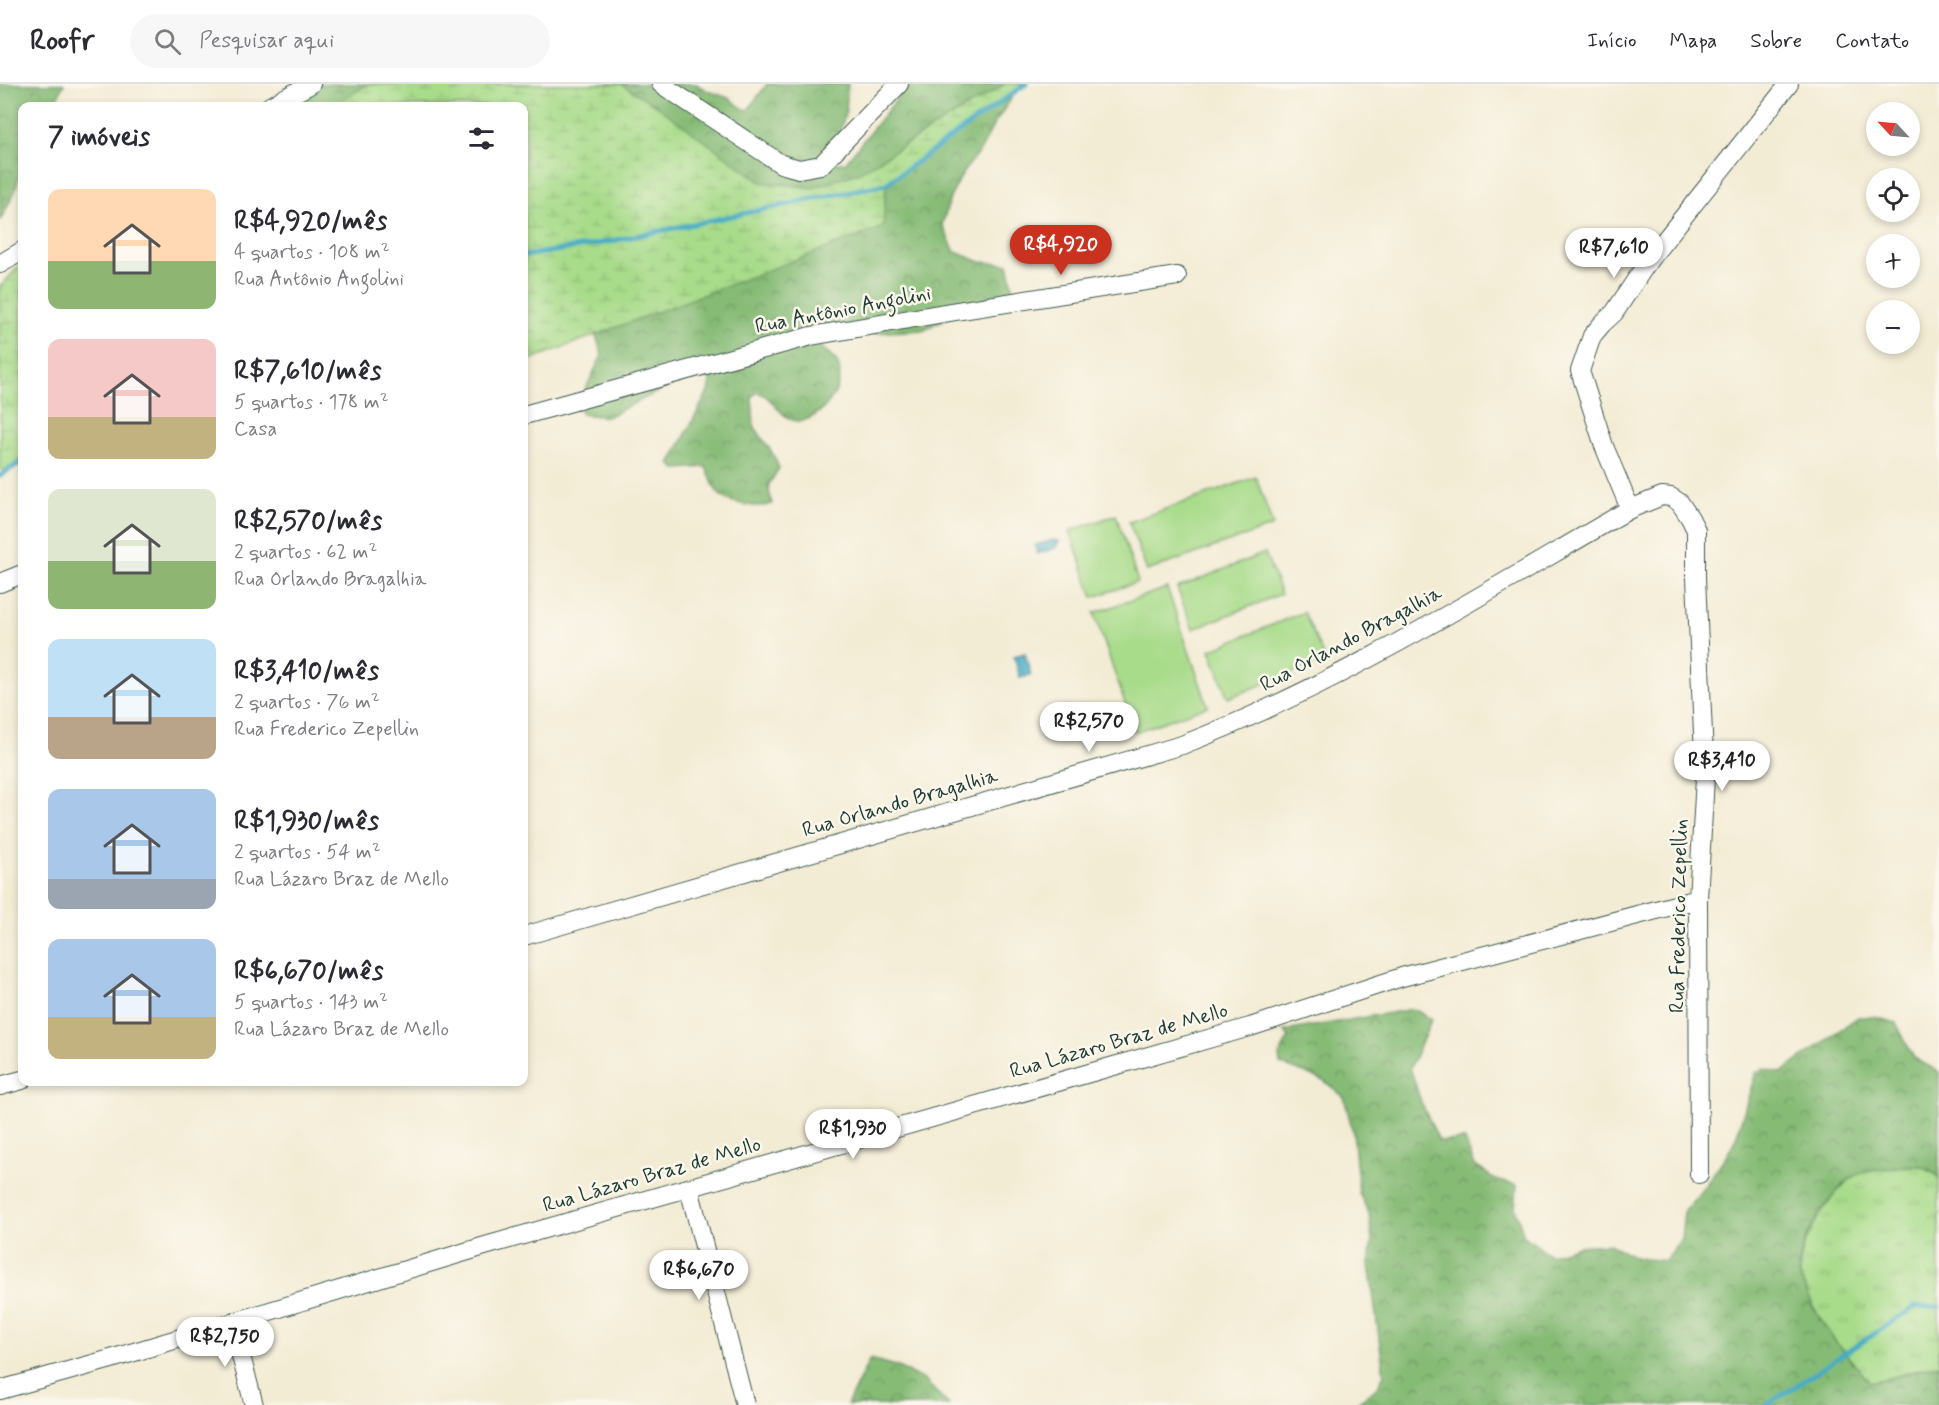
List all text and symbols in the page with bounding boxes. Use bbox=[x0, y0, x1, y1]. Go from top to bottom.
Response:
search box bbox=[130, 14, 550, 68]
text: Roofr bbox=[30, 23, 94, 60]
icon: search bbox=[151, 25, 184, 58]
text: Pesquisar aqui bbox=[199, 27, 334, 55]
text: Início bbox=[1587, 27, 1637, 55]
text: Mapa bbox=[1670, 27, 1717, 55]
text: Sobre bbox=[1750, 27, 1802, 55]
text: Contato bbox=[1835, 27, 1909, 55]
north arrow bbox=[1866, 102, 1920, 156]
map controls bbox=[1866, 102, 1920, 354]
text: 7 imóveis bbox=[48, 121, 150, 155]
icon: filters bbox=[465, 122, 498, 155]
button: locate bbox=[1866, 168, 1920, 222]
text: R$4,920/mês bbox=[234, 205, 387, 239]
icon: home bbox=[96, 213, 168, 285]
pin: R$4,920 bbox=[1006, 225, 1116, 276]
pin: R$7,610 bbox=[1559, 228, 1669, 279]
text: R$4,920 bbox=[1024, 231, 1098, 258]
text: R$7,610 bbox=[1579, 234, 1649, 261]
button: + bbox=[1866, 234, 1920, 288]
text: 4 quartos · 108 m² bbox=[234, 239, 390, 266]
text: Rua Antônio Angolini bbox=[234, 266, 404, 293]
street label: Rua Antônio Angolini bbox=[753, 279, 934, 343]
button: − bbox=[1866, 300, 1920, 354]
text: R$7,610/mês bbox=[234, 355, 381, 389]
icon: home bbox=[96, 363, 168, 435]
text: 5 quartos · 178 m² bbox=[234, 389, 389, 416]
text: Casa bbox=[234, 416, 277, 443]
text: R$2,570/mês bbox=[234, 505, 382, 539]
icon: home bbox=[96, 513, 168, 585]
text: 2 quartos · 62 m² bbox=[234, 539, 377, 566]
text: Rua Orlando Bragalhia bbox=[234, 566, 427, 593]
street label: Rua Orlando Bragalhia bbox=[1255, 579, 1447, 699]
text: R$3,410/mês bbox=[234, 655, 379, 689]
icon: home bbox=[96, 663, 168, 735]
text: 2 quartos · 76 m² bbox=[234, 689, 380, 716]
pin: R$2,570 bbox=[1034, 702, 1144, 753]
text: R$2,570 bbox=[1054, 708, 1124, 735]
text: Rua Frederico Zepellin bbox=[234, 716, 419, 743]
pin: R$3,410 bbox=[1667, 741, 1777, 792]
text: R$3,410 bbox=[1688, 747, 1756, 774]
street label: Rua Orlando Bragalhia bbox=[799, 762, 1001, 844]
text: R$1,930/mês bbox=[234, 805, 379, 839]
icon: home bbox=[96, 813, 168, 885]
street label: Rua Frederico Zepellin bbox=[1663, 819, 1695, 1013]
text: 2 quartos · 54 m² bbox=[234, 839, 381, 866]
text: Rua Lázaro Braz de Mello bbox=[234, 866, 449, 893]
text: R$6,670/mês bbox=[234, 955, 383, 989]
icon: home bbox=[96, 963, 168, 1035]
text: 5 quartos · 143 m² bbox=[234, 989, 388, 1016]
street label: Rua Lázaro Braz de Mello bbox=[1007, 996, 1231, 1086]
text: Rua Lázaro Braz de Mello bbox=[234, 1016, 449, 1043]
pin: R$1,930 bbox=[798, 1109, 908, 1160]
text: R$1,930 bbox=[819, 1115, 887, 1142]
street label: Rua Lázaro Braz de Mello bbox=[540, 1130, 764, 1220]
pin: R$6,670 bbox=[644, 1250, 754, 1301]
text: R$6,670 bbox=[663, 1256, 735, 1283]
pin: R$2,750 bbox=[170, 1317, 280, 1368]
text: R$2,750 bbox=[190, 1323, 260, 1350]

